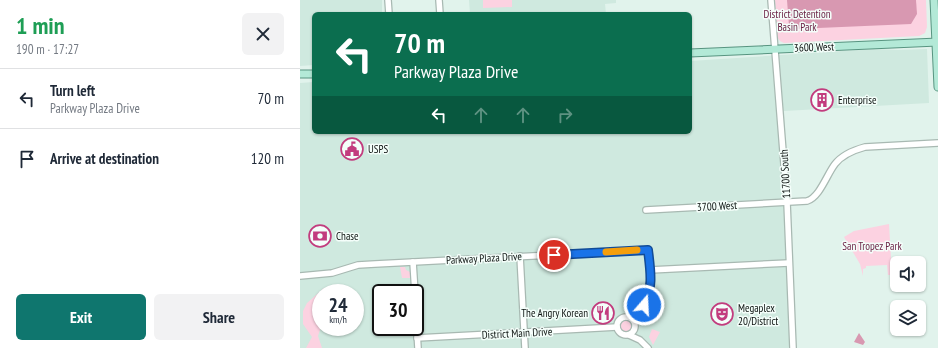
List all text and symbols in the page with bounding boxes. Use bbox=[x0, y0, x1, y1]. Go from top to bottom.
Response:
park label: District Detention Basin Park bbox=[763, 7, 831, 34]
text: 1 min bbox=[16, 10, 64, 41]
button: close bbox=[242, 13, 284, 55]
text: 70 m bbox=[394, 24, 445, 61]
icon: left bbox=[328, 28, 380, 80]
street label: 3600 West bbox=[794, 39, 834, 55]
text: 190 m · 17:27 bbox=[16, 41, 79, 58]
text: Parkway Plaza Drive bbox=[394, 60, 518, 83]
text: Turn left bbox=[50, 81, 95, 100]
building icon: Enterprise bbox=[809, 87, 835, 113]
icon: left bbox=[16, 88, 38, 110]
text: 70 m bbox=[258, 89, 284, 108]
place label: Enterprise bbox=[838, 93, 877, 107]
text: Parkway Plaza Drive bbox=[50, 100, 140, 117]
icon: left bbox=[428, 104, 450, 126]
icon: ahead bbox=[470, 104, 492, 126]
icon: ahead bbox=[512, 104, 534, 126]
icon: right bbox=[554, 104, 576, 126]
public building icon: USPS bbox=[339, 136, 365, 162]
place label: USPS bbox=[368, 142, 388, 156]
icon: arrive bbox=[16, 148, 38, 170]
text: Arrive at destination bbox=[50, 149, 159, 168]
text: 120 m bbox=[251, 149, 284, 168]
street label: 11700 South bbox=[777, 149, 793, 199]
street label: 3700 West bbox=[697, 198, 737, 214]
bank icon: Chase bbox=[307, 223, 333, 249]
place label: Chase bbox=[336, 229, 359, 243]
pin bbox=[537, 238, 571, 272]
park label: San Tropez Park bbox=[842, 239, 902, 253]
icon: arrive bbox=[543, 244, 565, 266]
street label: Parkway Plaza Drive bbox=[446, 249, 523, 267]
map controls bbox=[890, 256, 926, 336]
button: sound bbox=[890, 256, 926, 292]
speed limit sign: 30 bbox=[372, 284, 424, 336]
position arrow bbox=[623, 284, 665, 326]
text: 24 bbox=[328, 292, 348, 318]
button: Exit bbox=[16, 294, 146, 340]
button: Share bbox=[154, 294, 284, 340]
restaurant icon: The Angry Korean bbox=[590, 300, 616, 326]
button: layers bbox=[890, 300, 926, 336]
theatre icon: Megaplex 20/District bbox=[709, 301, 735, 327]
place label: Megaplex 20/District bbox=[738, 301, 778, 328]
place label: The Angry Korean bbox=[521, 306, 588, 320]
text: km/h bbox=[329, 313, 347, 326]
street label: District Main Drive bbox=[481, 324, 553, 342]

